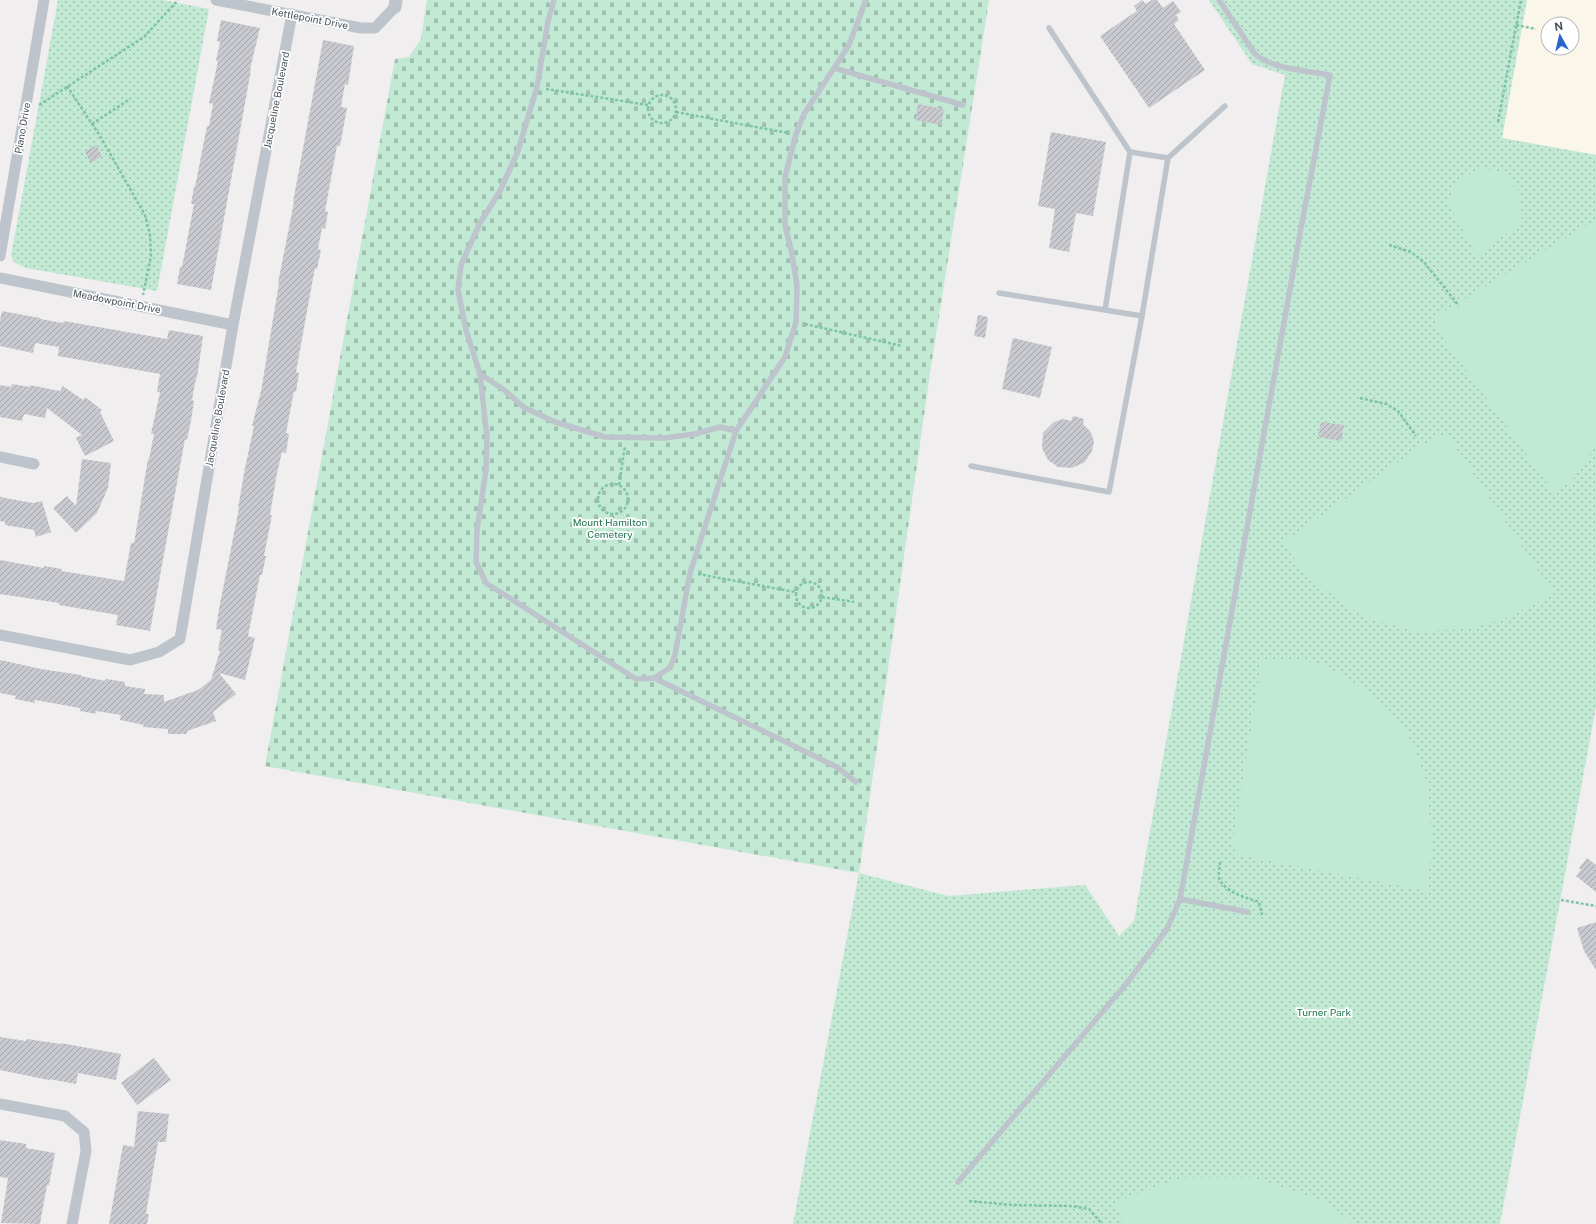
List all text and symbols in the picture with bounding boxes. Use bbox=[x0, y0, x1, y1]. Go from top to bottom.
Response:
street label: Kettlepoint Drive bbox=[271, 5, 350, 31]
north arrow bbox=[1540, 16, 1580, 56]
text: N bbox=[1554, 20, 1564, 33]
street label: Jacqueline Boulevard bbox=[261, 51, 291, 149]
street label: Piano Drive bbox=[12, 101, 32, 155]
street label: Meadowpoint Drive bbox=[72, 287, 162, 315]
street label: Jacqueline Boulevard bbox=[203, 368, 231, 467]
park label: Mount Hamilton Cemetery bbox=[573, 516, 647, 540]
park label: Turner Park bbox=[1297, 1006, 1352, 1018]

